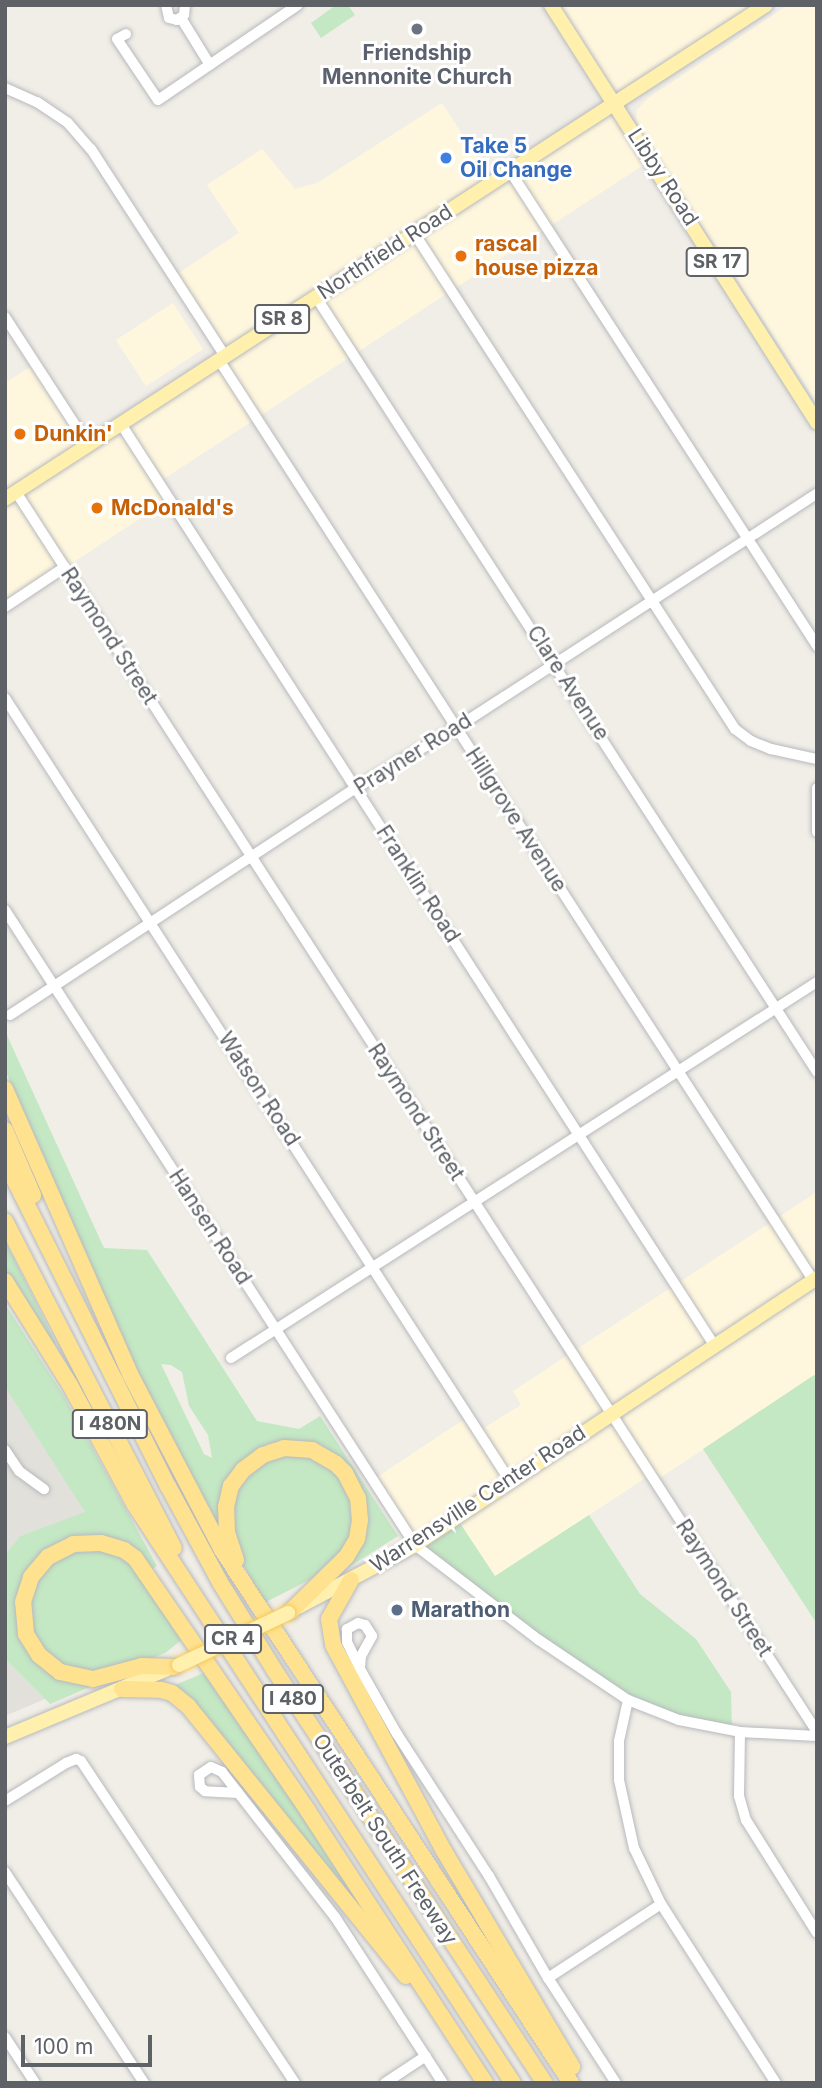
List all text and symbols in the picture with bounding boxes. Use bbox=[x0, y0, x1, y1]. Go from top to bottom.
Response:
marker: Friendship Mennonite Church bbox=[409, 21, 425, 37]
place label: Friendship Mennonite Church bbox=[322, 40, 512, 90]
street label: Libby Road bbox=[622, 124, 704, 230]
place label: Take 5 Oil Change bbox=[460, 133, 572, 183]
marker: Take 5 Oil Change bbox=[438, 150, 454, 166]
street label: Northfield Road bbox=[313, 199, 457, 305]
place label: rascal house pizza bbox=[475, 231, 598, 281]
road number: SR 17 bbox=[686, 246, 748, 278]
marker: rascal house pizza bbox=[453, 248, 469, 264]
road number: SR 8 bbox=[254, 304, 310, 334]
place label: Dunkin' bbox=[34, 421, 113, 447]
marker: Dunkin' bbox=[12, 426, 28, 442]
place label: McDonald's bbox=[111, 495, 234, 521]
marker: McDonald's bbox=[89, 500, 105, 516]
street label: Raymond Street bbox=[55, 563, 163, 709]
street label: Clare Avenue bbox=[522, 621, 614, 745]
street label: Prayner Road bbox=[350, 708, 476, 800]
street label: Hillgrove Avenue bbox=[460, 743, 572, 897]
street label: Franklin Road bbox=[371, 821, 465, 947]
street label: Watson Road bbox=[213, 1027, 305, 1151]
street label: Raymond Street bbox=[362, 1039, 470, 1185]
street label: Hansen Road bbox=[163, 1165, 257, 1289]
road number: I 480N bbox=[72, 1408, 148, 1440]
street label: Warrensville Center Road bbox=[366, 1420, 590, 1578]
street label: Raymond Street bbox=[670, 1515, 778, 1661]
place label: Marathon bbox=[411, 1597, 510, 1623]
marker: Marathon bbox=[389, 1602, 405, 1618]
road number: CR 4 bbox=[203, 1624, 263, 1654]
road number: I 480 bbox=[262, 1684, 324, 1714]
street label: Outerbelt South Freeway bbox=[307, 1729, 463, 1949]
scale bar bbox=[24, 2022, 156, 2066]
text: 100 m bbox=[34, 2034, 93, 2059]

